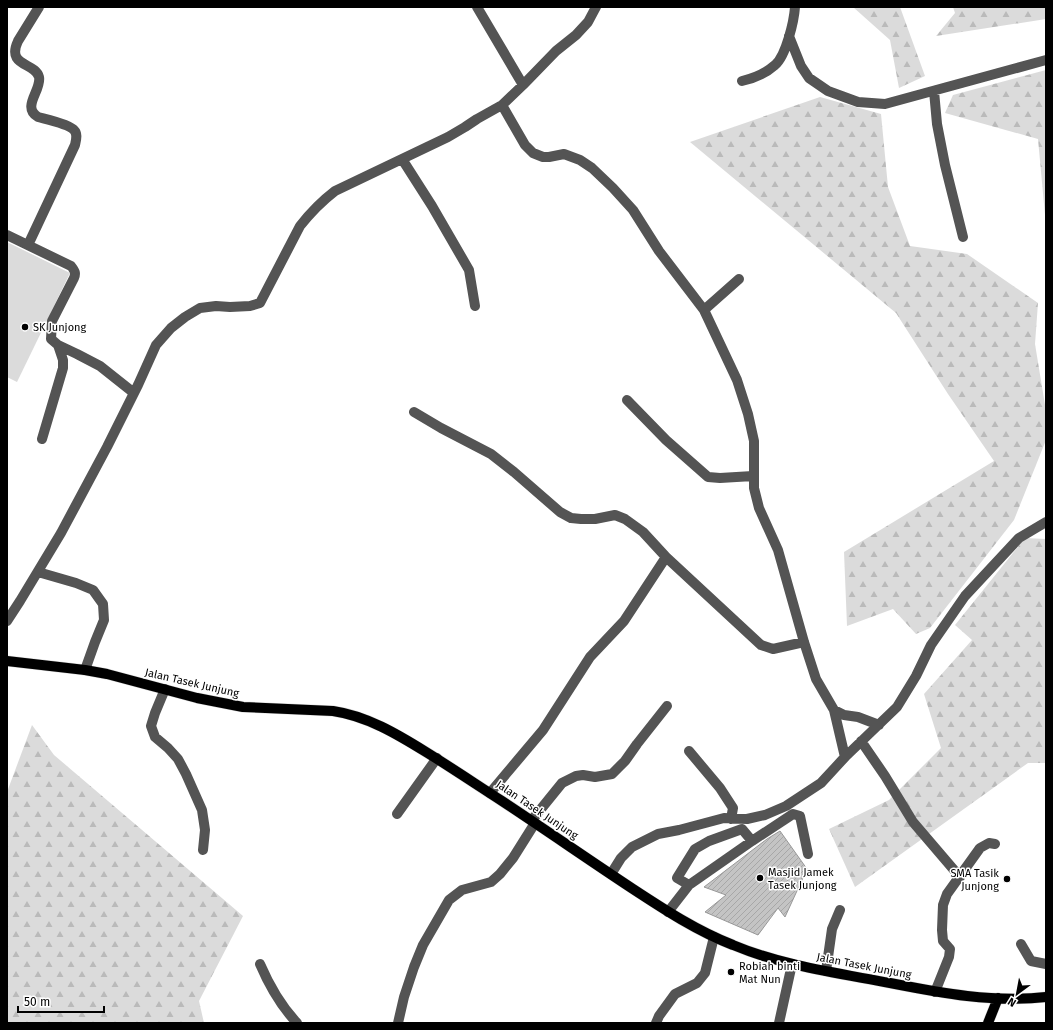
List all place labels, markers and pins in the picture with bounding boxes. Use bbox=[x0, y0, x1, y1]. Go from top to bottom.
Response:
place label: SK Junjong bbox=[33, 321, 87, 334]
marker: SK Junjong bbox=[20, 322, 30, 332]
place label: Masjid Jamek Tasek Junjong bbox=[768, 866, 837, 892]
place label: SMA Tasik Junjong bbox=[950, 867, 999, 893]
marker: Masjid Jamek Tasek Junjong bbox=[755, 873, 765, 883]
marker: SMA Tasik Junjong bbox=[1002, 874, 1012, 884]
place label: Robiah binti Mat Nun bbox=[739, 960, 800, 986]
marker: Robiah binti Mat Nun bbox=[726, 967, 736, 977]

